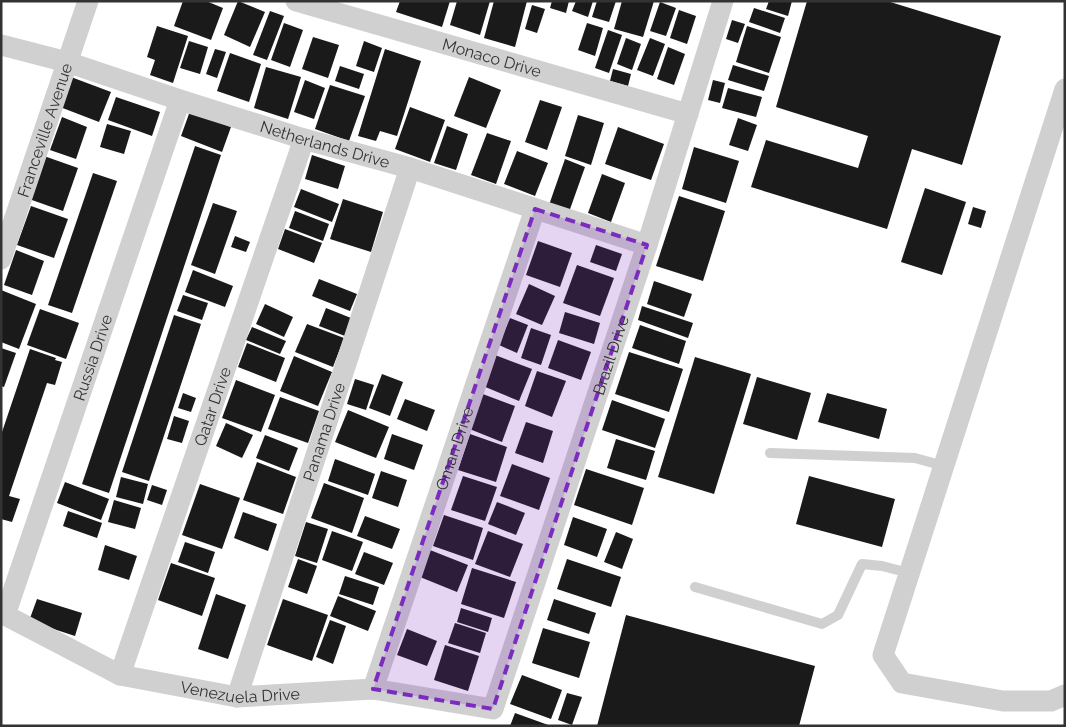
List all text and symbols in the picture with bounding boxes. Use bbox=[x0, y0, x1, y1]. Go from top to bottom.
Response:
street label: Monaco Drive bbox=[440, 35, 544, 81]
street label: Franceville Avenue bbox=[14, 61, 76, 200]
street label: Netherlands Drive bbox=[258, 117, 392, 172]
street label: Russia Drive bbox=[70, 312, 116, 403]
street label: Brazil Drive bbox=[589, 313, 633, 397]
street label: Qatar Drive bbox=[190, 365, 235, 449]
street label: Panama Drive bbox=[299, 380, 349, 484]
street label: Oman Drive bbox=[432, 404, 478, 493]
street label: Venezuela Drive bbox=[179, 678, 300, 707]

